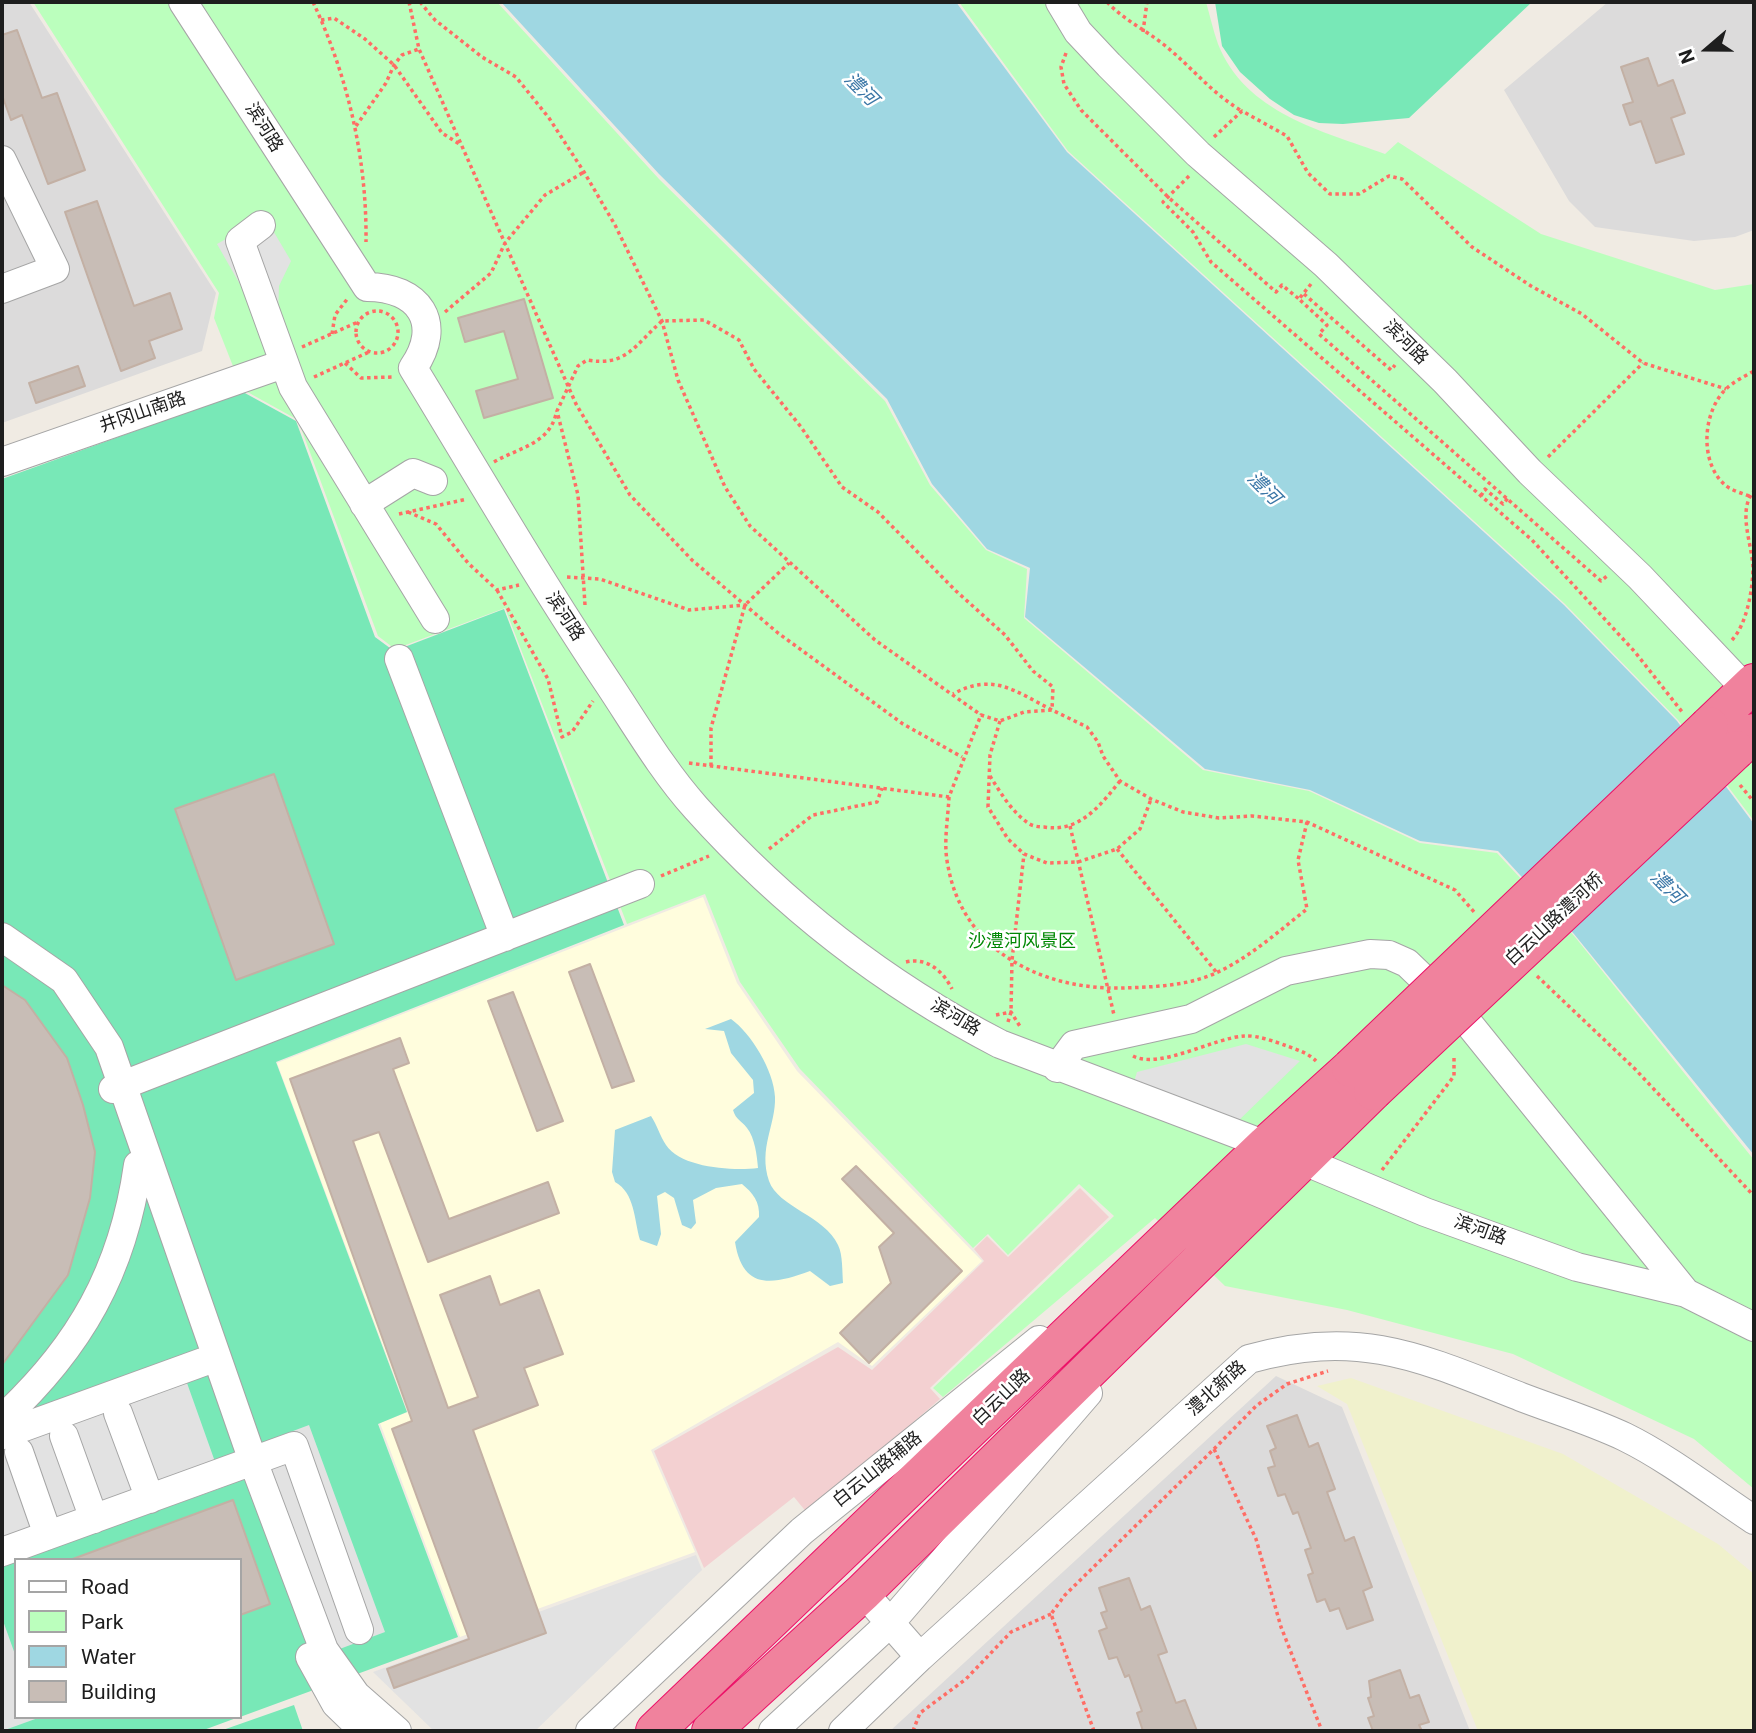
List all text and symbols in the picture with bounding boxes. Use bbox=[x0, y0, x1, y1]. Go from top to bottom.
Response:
north arrow bbox=[1672, 14, 1742, 84]
text: N bbox=[1674, 46, 1700, 67]
water label: 澧河 bbox=[839, 69, 881, 111]
street label: 滨河路 bbox=[240, 99, 286, 157]
street label: 滨河路 bbox=[1378, 316, 1432, 370]
street label: 井冈山南路 bbox=[97, 388, 189, 438]
water label: 澧河 bbox=[1242, 468, 1284, 510]
street label: 滨河路 bbox=[540, 588, 588, 646]
water label: 澧河 bbox=[1645, 867, 1687, 909]
street label: 白云山路澧河桥 bbox=[1502, 869, 1608, 971]
park label: 沙澧河风景区 bbox=[968, 931, 1076, 953]
street label: 滨河路 bbox=[926, 995, 984, 1041]
street label: 滨河路 bbox=[1451, 1212, 1509, 1250]
street label: 澧北新路 bbox=[1183, 1357, 1251, 1421]
street label: 白云山路 bbox=[969, 1365, 1035, 1431]
street label: 白云山路辅路 bbox=[829, 1428, 927, 1512]
legend bbox=[14, 1558, 242, 1719]
text: Road bbox=[81, 1575, 129, 1599]
text: Park bbox=[81, 1610, 123, 1634]
text: Water bbox=[81, 1645, 136, 1669]
text: Building bbox=[81, 1680, 156, 1704]

